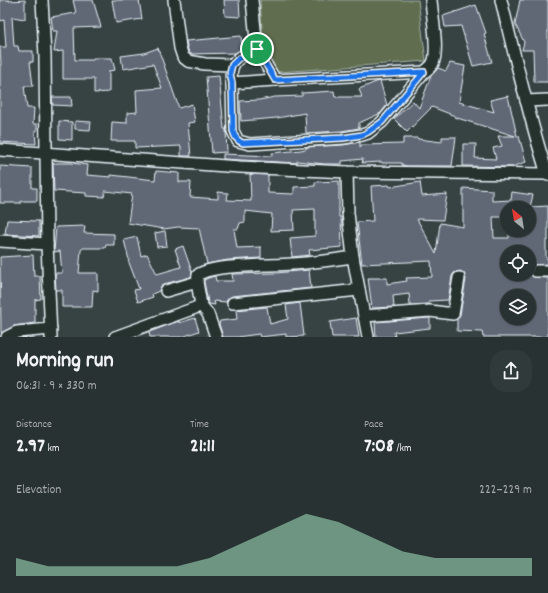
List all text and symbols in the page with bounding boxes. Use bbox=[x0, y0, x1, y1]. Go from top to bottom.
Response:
pin bbox=[240, 32, 274, 66]
icon: arrive bbox=[246, 38, 268, 60]
north arrow bbox=[500, 201, 536, 237]
map controls bbox=[500, 201, 536, 325]
button: locate bbox=[500, 245, 536, 281]
button: layers bbox=[500, 289, 536, 325]
text: Morning run bbox=[16, 346, 114, 377]
button: share bbox=[490, 350, 532, 392]
text: 06:31 · 9 × 330 m bbox=[16, 377, 97, 396]
text: Distance bbox=[16, 417, 52, 433]
text: Time bbox=[190, 417, 209, 433]
text: Pace bbox=[364, 417, 383, 433]
text: 2.97 bbox=[16, 433, 45, 461]
text: 21:11 bbox=[190, 433, 215, 461]
text: 7:08 bbox=[364, 433, 394, 461]
text: km bbox=[45, 441, 59, 457]
text: /km bbox=[394, 441, 412, 457]
text: Elevation bbox=[16, 481, 61, 500]
text: 222–229 m bbox=[479, 481, 532, 500]

